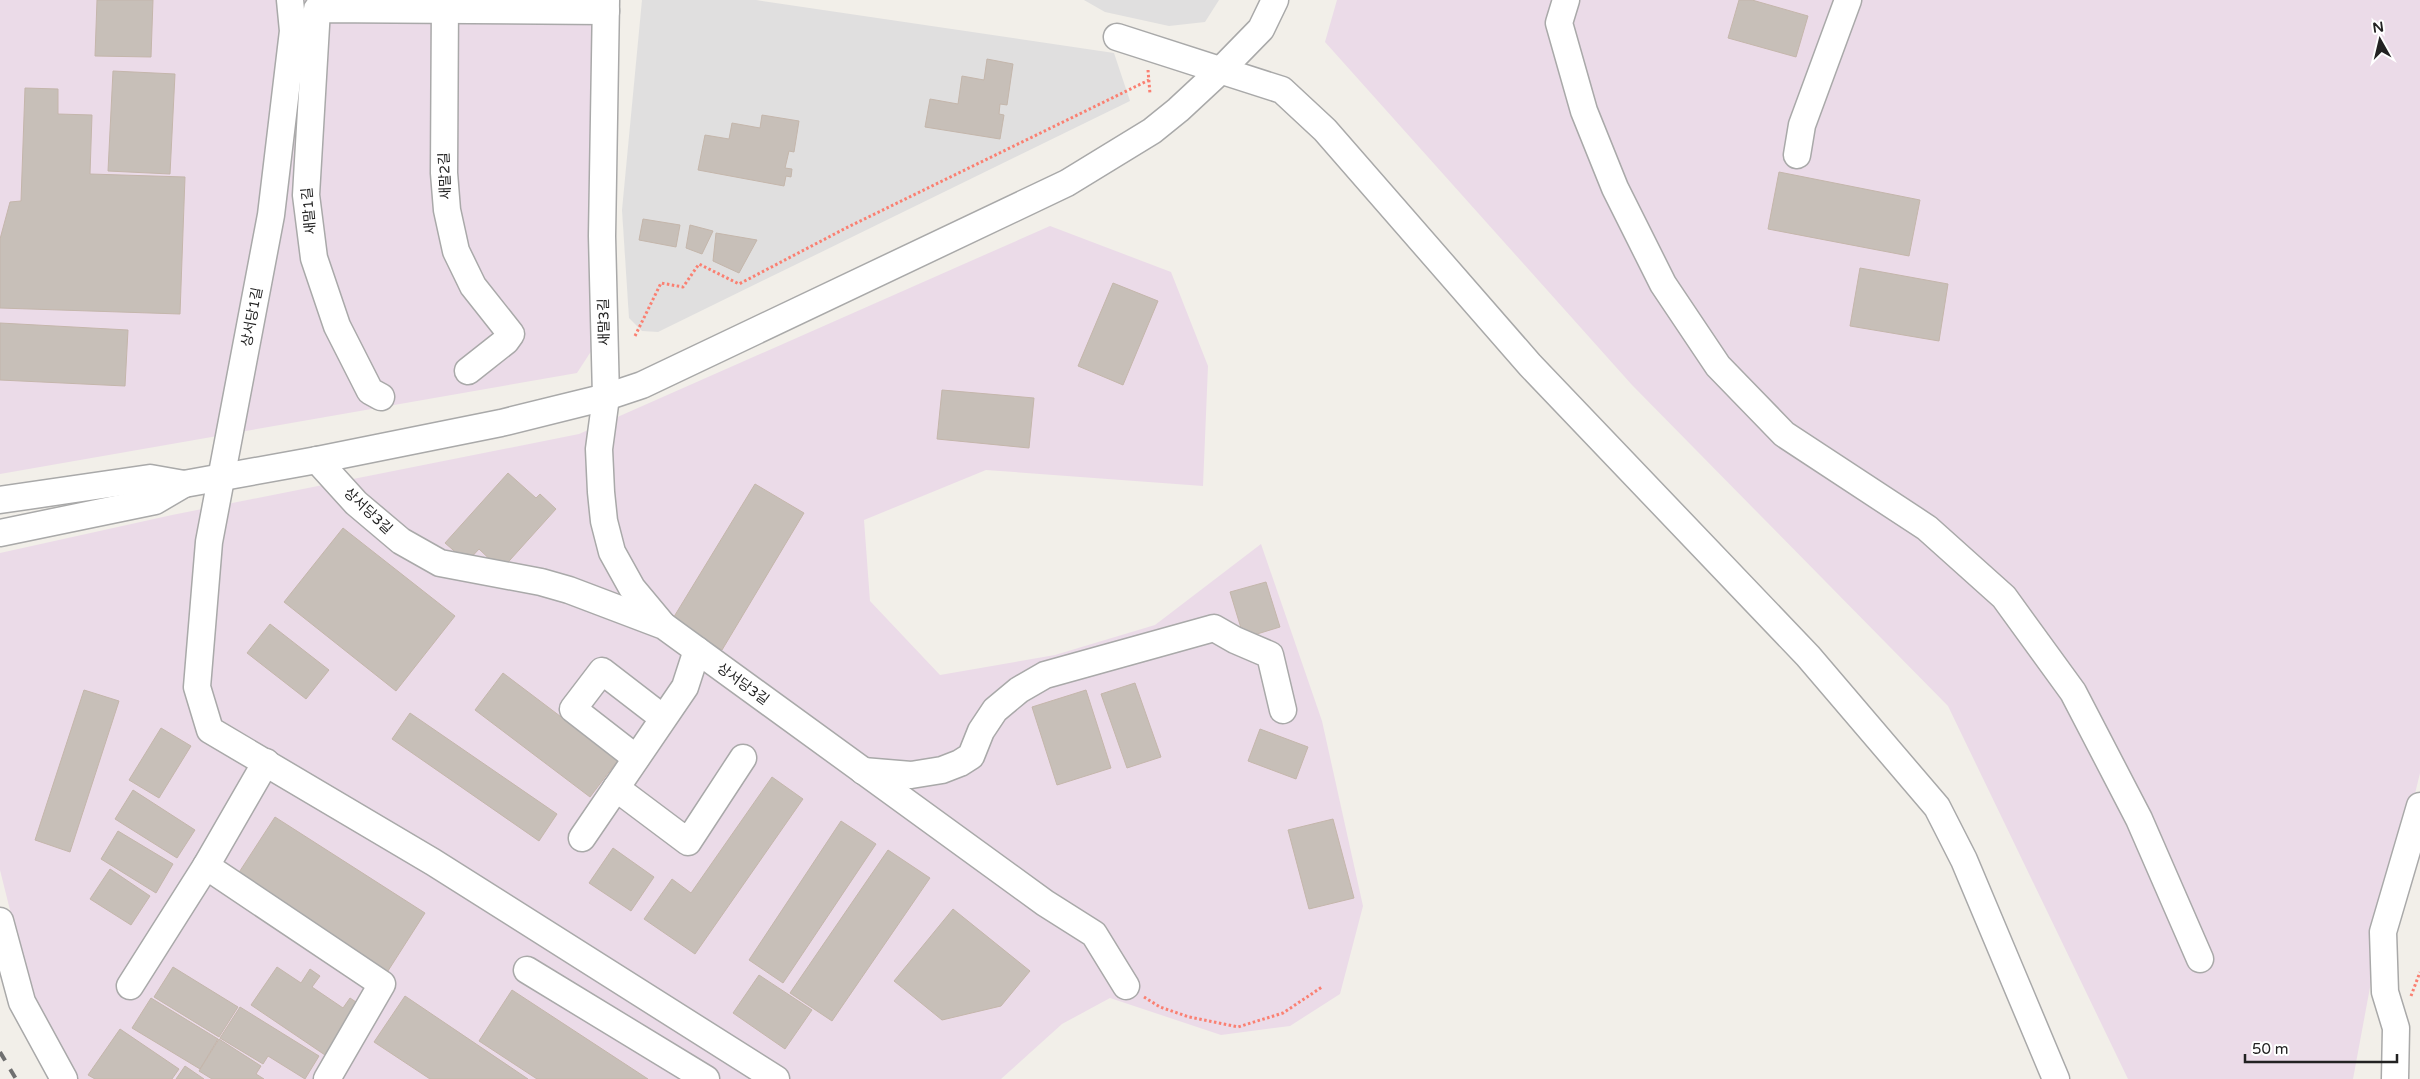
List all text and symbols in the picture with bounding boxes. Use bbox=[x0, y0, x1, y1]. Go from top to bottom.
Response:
north arrow bbox=[2355, 15, 2405, 65]
text: N bbox=[2372, 18, 2385, 37]
street label: 새말2길 bbox=[436, 152, 454, 200]
street label: 새말1길 bbox=[298, 187, 320, 235]
street label: 상서당1길 bbox=[238, 286, 266, 348]
street label: 새말3길 bbox=[595, 298, 613, 346]
street label: 상서당3길 bbox=[340, 484, 396, 538]
street label: 상서당3길 bbox=[714, 659, 772, 709]
scale bar bbox=[2245, 1032, 2398, 1064]
text: 50 m bbox=[2252, 1040, 2289, 1058]

